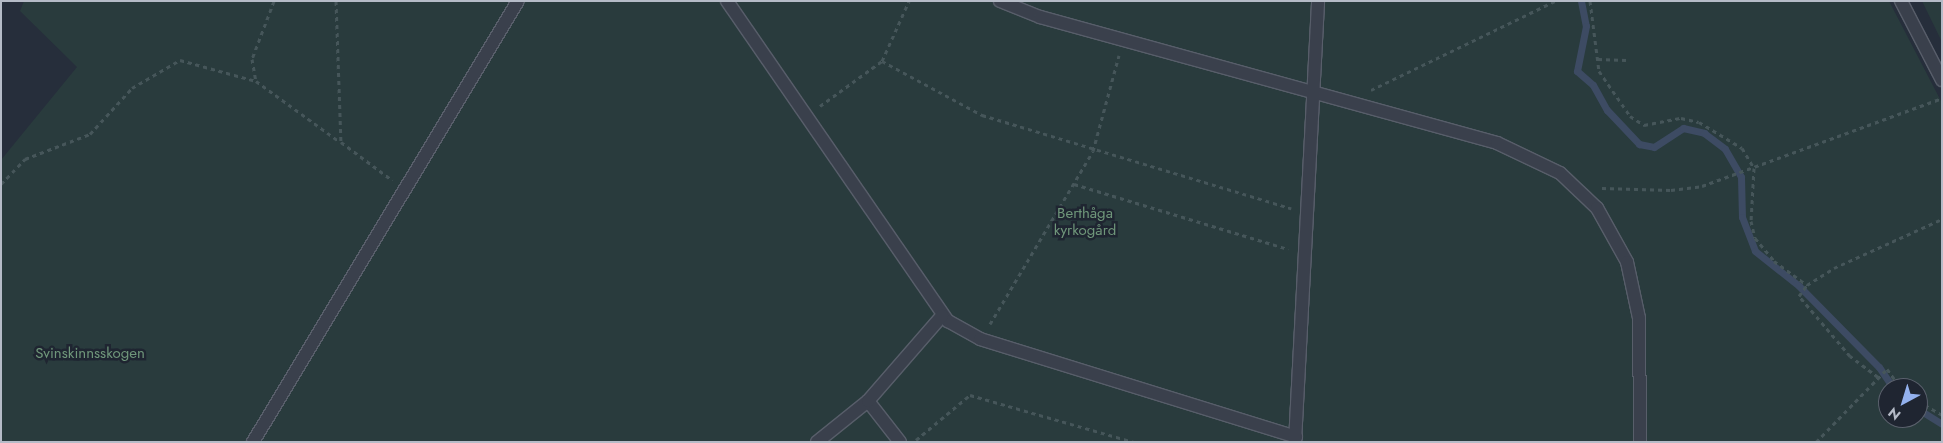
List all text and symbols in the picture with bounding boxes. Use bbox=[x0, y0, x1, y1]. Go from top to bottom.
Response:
park label: Berthåga kyrkogård bbox=[1054, 204, 1116, 239]
park label: Svinskinnsskogen bbox=[35, 345, 145, 363]
north arrow bbox=[1878, 378, 1928, 428]
text: N bbox=[1884, 403, 1905, 425]

